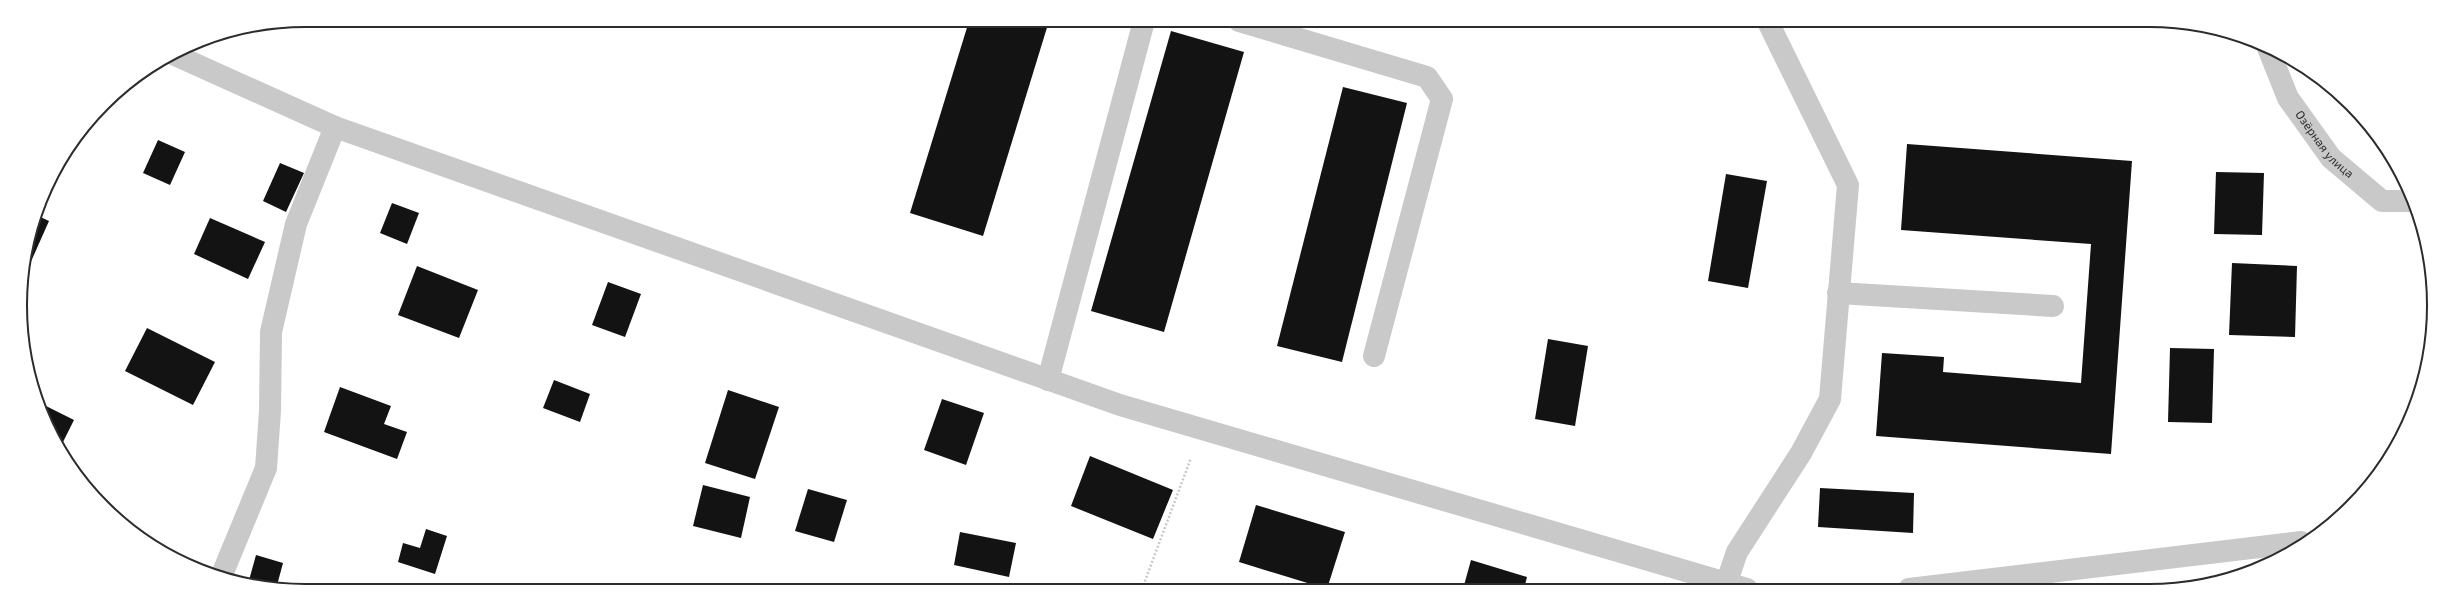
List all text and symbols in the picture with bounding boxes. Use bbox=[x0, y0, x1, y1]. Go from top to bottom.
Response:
street label: Озёрная улица bbox=[2293, 107, 2357, 180]

